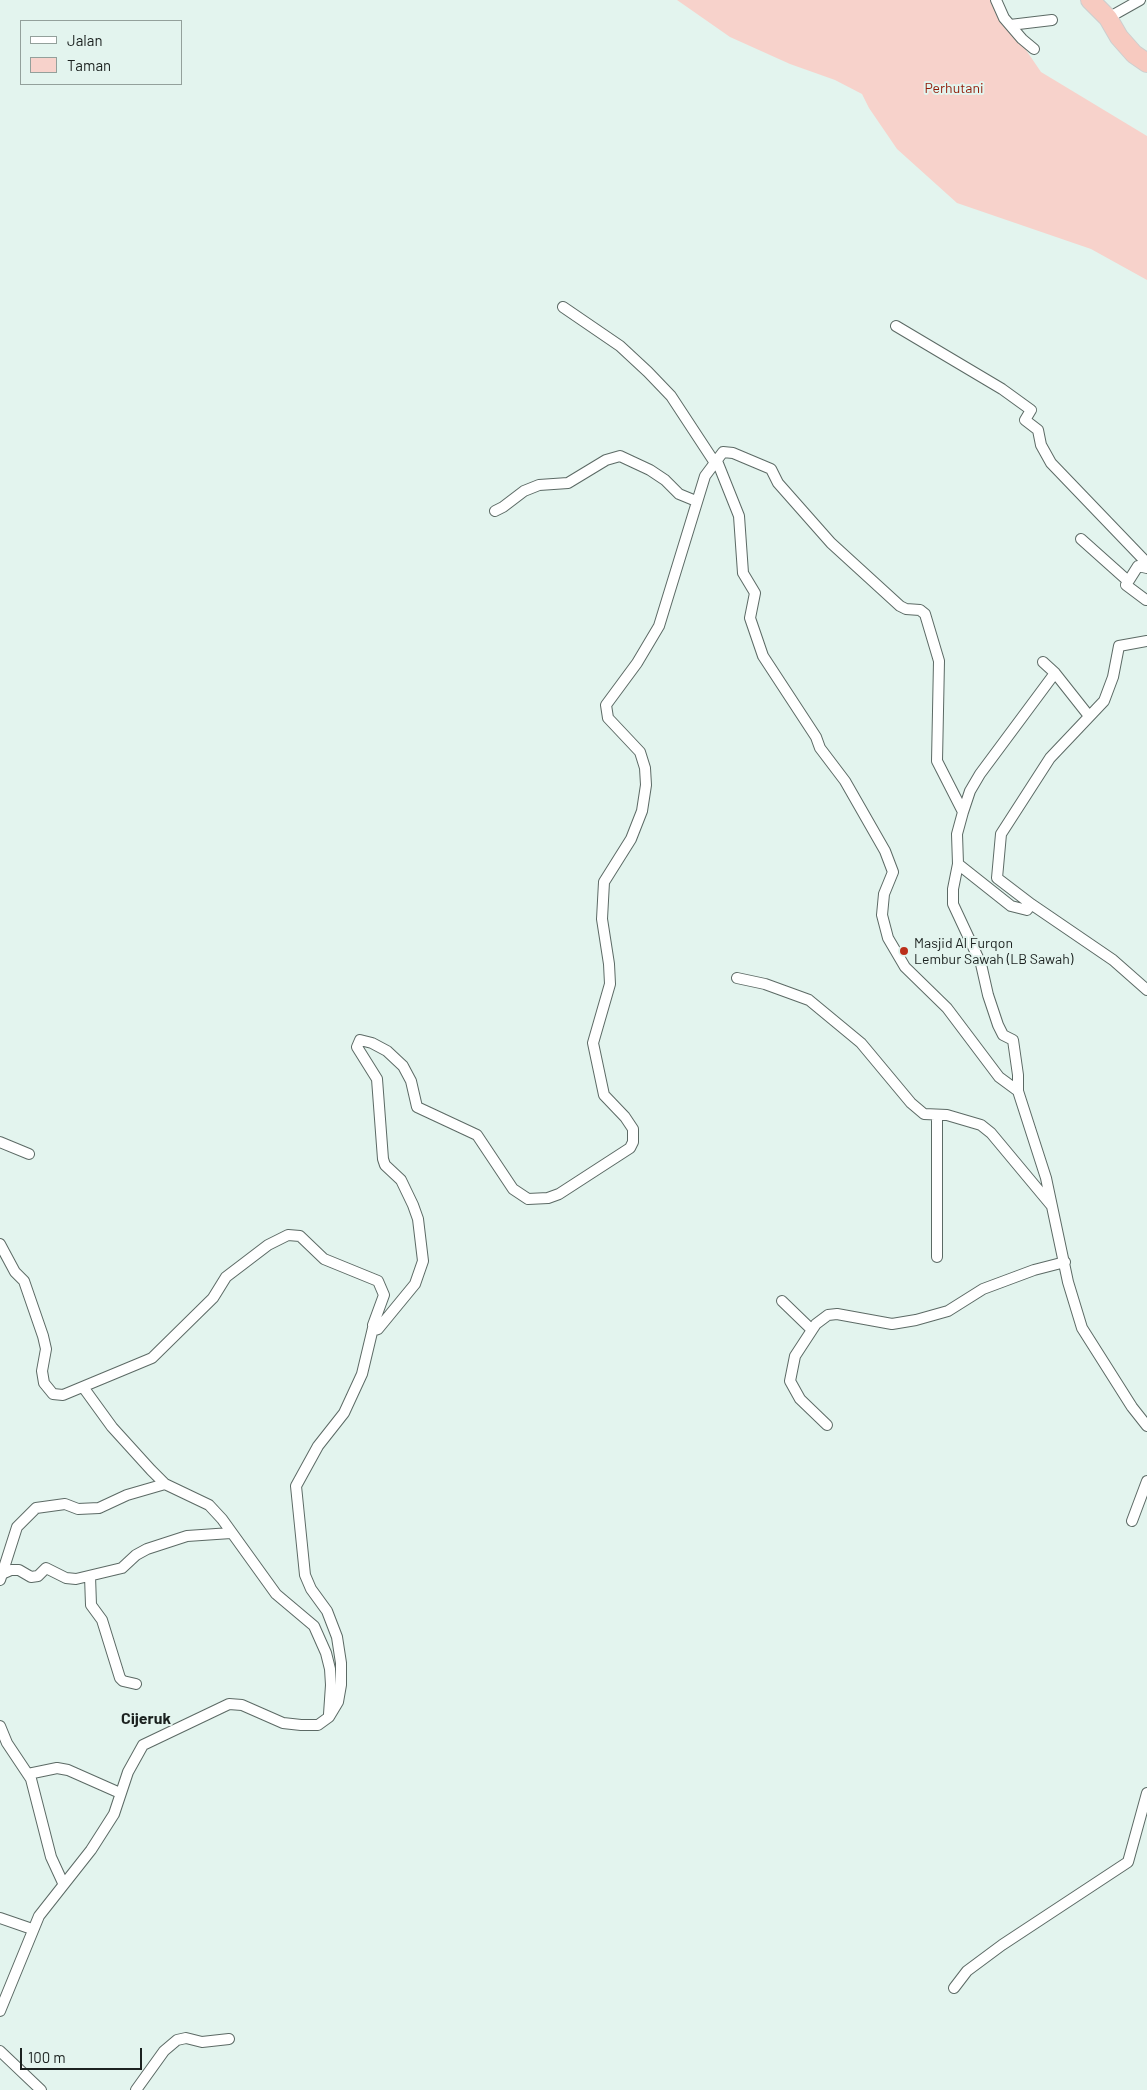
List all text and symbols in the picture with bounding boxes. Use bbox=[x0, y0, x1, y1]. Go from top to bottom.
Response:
legend bbox=[20, 20, 182, 85]
text: Jalan bbox=[67, 31, 103, 49]
text: Taman bbox=[67, 56, 111, 74]
park label: Perhutani bbox=[924, 80, 984, 96]
place label: Masjid Al Furqon Lembur Sawah (LB Sawah) bbox=[914, 935, 1073, 968]
marker: Masjid Al Furqon Lembur Sawah (LB Sawah) bbox=[898, 945, 910, 957]
district label: Cijeruk bbox=[121, 1709, 171, 1729]
scale bar bbox=[22, 2038, 145, 2070]
text: 100 m bbox=[28, 2048, 66, 2066]

